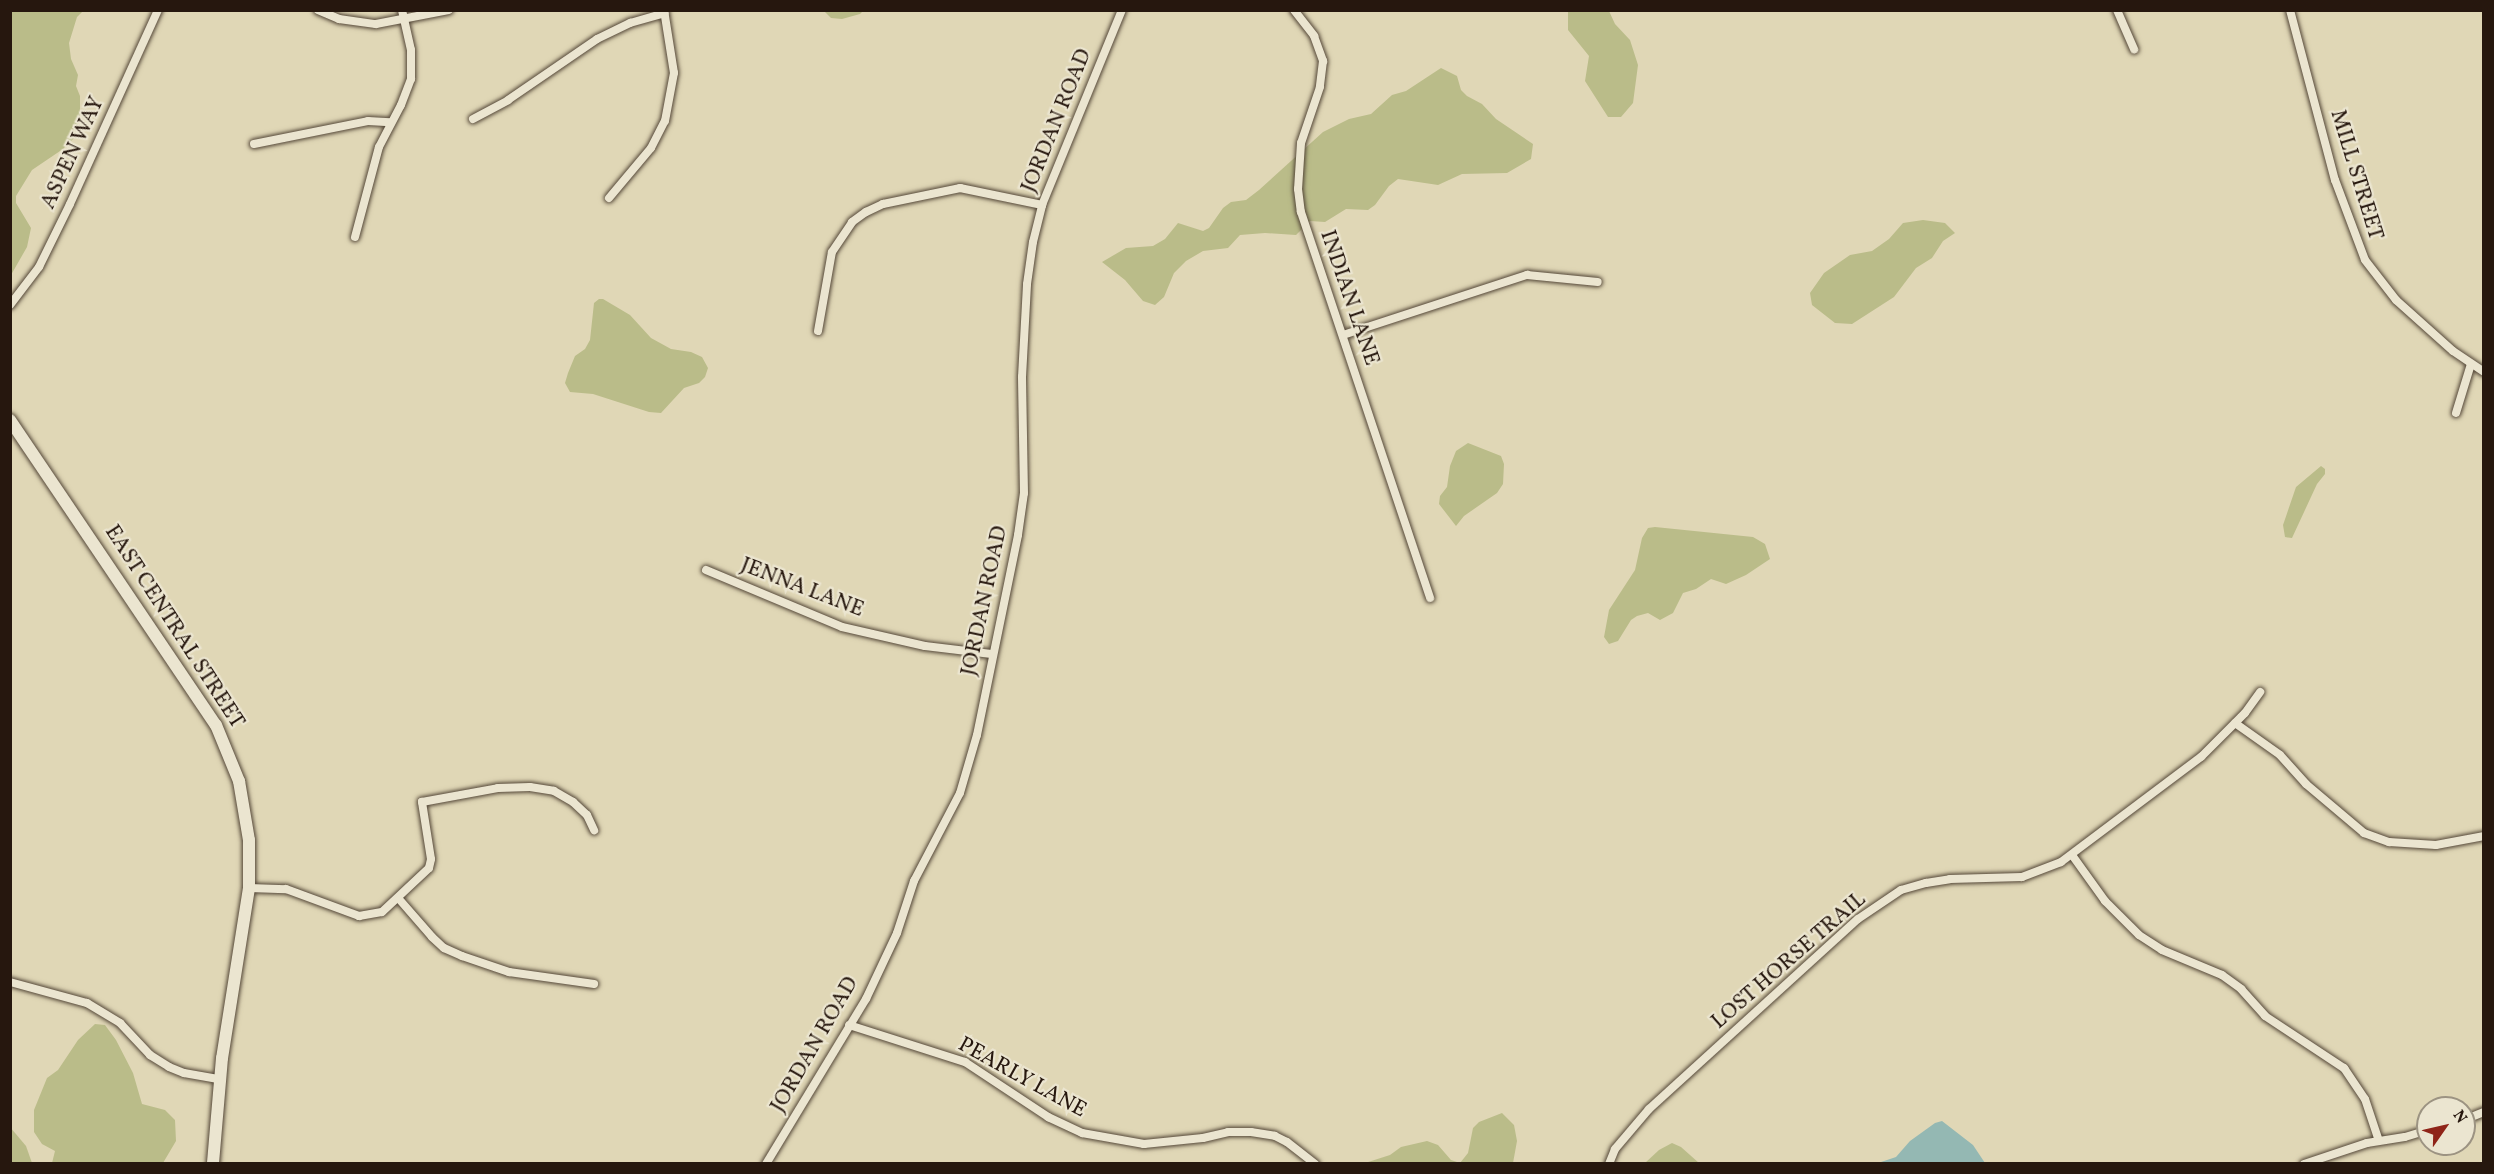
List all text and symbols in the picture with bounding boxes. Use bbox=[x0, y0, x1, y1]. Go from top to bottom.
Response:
street label: JORDAN ROAD bbox=[1016, 45, 1098, 197]
street label: ASPEN WAY bbox=[35, 92, 111, 214]
street label: MILL STREET bbox=[2324, 107, 2388, 243]
street label: INDIAN LANE bbox=[1313, 227, 1385, 369]
street label: EAST CENTRAL STREET bbox=[98, 520, 250, 734]
street label: JORDAN ROAD bbox=[956, 524, 1014, 678]
street label: JENNA LANE bbox=[737, 552, 867, 624]
street label: LOST HORSE TRAIL bbox=[1706, 886, 1872, 1036]
street label: JORDAN ROAD bbox=[765, 972, 865, 1118]
street label: PEARLY LANE bbox=[953, 1032, 1091, 1124]
north arrow bbox=[2416, 1096, 2476, 1156]
text: N bbox=[2447, 1106, 2472, 1128]

